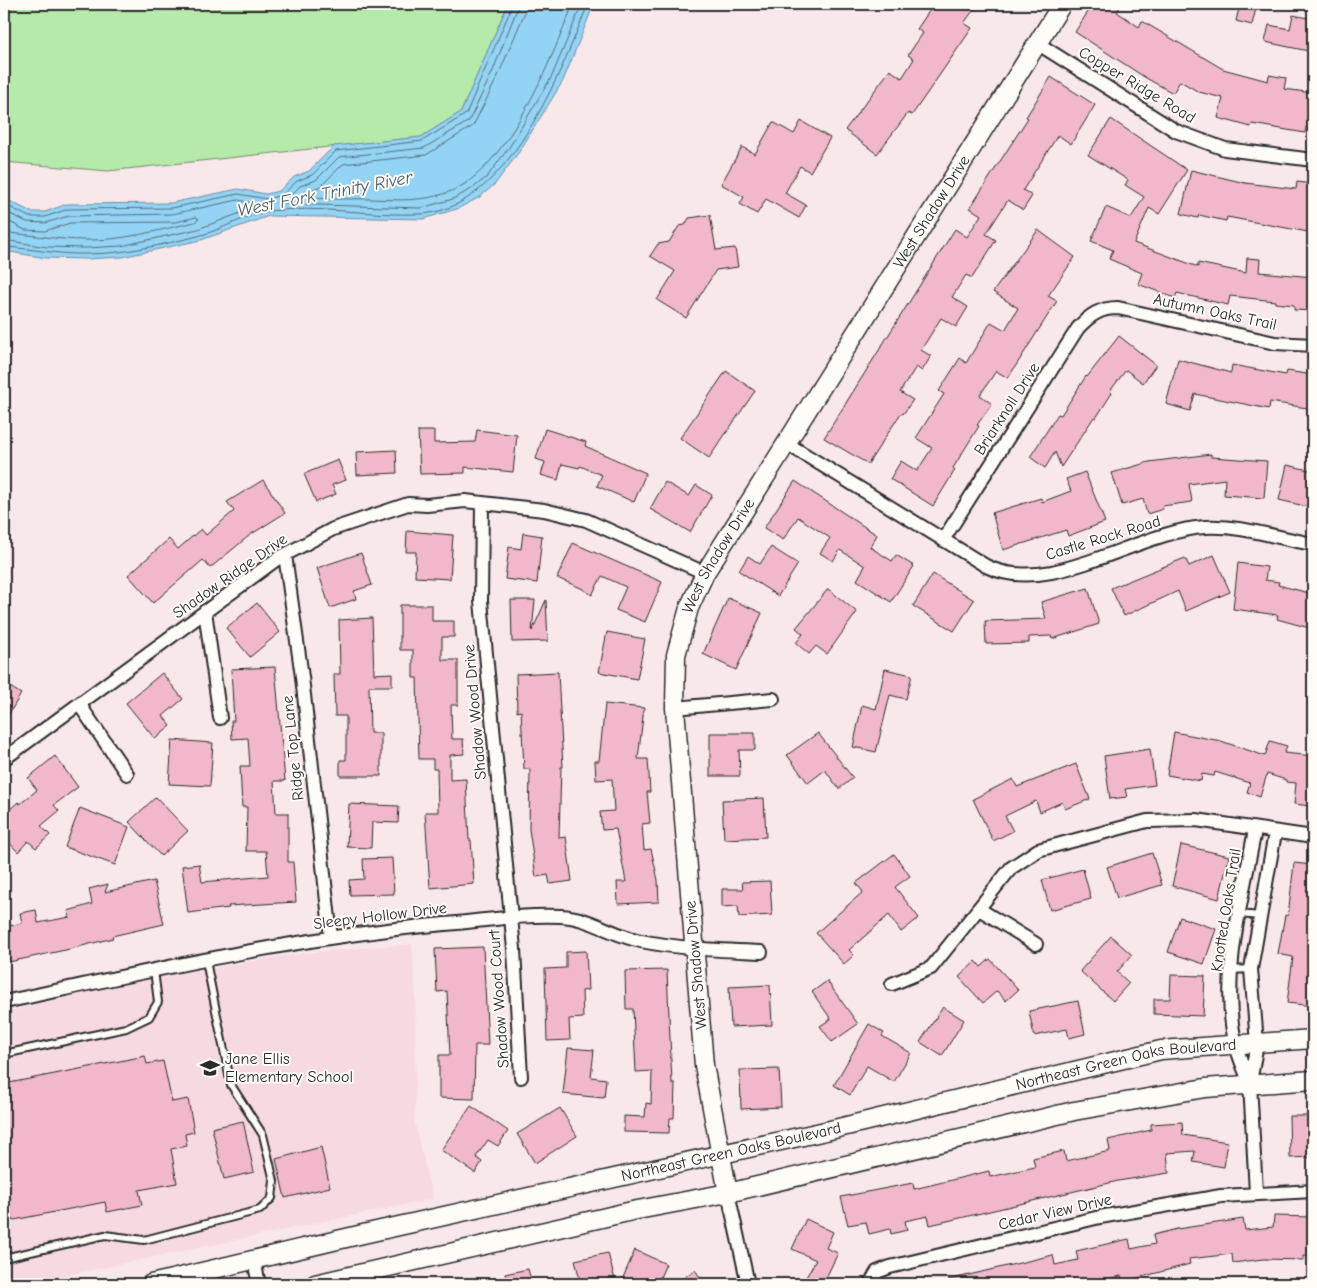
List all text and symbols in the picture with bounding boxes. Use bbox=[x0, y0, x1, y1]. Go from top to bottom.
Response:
street label: Copper Ridge Road bbox=[1075, 43, 1199, 127]
street label: West Shadow Drive bbox=[890, 152, 974, 271]
water label: West Fork Trinity River bbox=[236, 167, 415, 221]
street label: Autumn Oaks Trail bbox=[1152, 290, 1278, 334]
street label: Briarknoll Drive bbox=[970, 359, 1044, 459]
street label: West Shadow Drive bbox=[679, 495, 758, 616]
street label: Castle Rock Road bbox=[1043, 512, 1163, 564]
street label: Shadow Ridge Drive bbox=[169, 530, 291, 622]
street label: Shadow Wood Drive bbox=[460, 644, 490, 780]
street label: Ridge Top Lane bbox=[279, 695, 307, 801]
street label: Knotted Oaks Trail bbox=[1207, 847, 1245, 973]
street label: Sleepy Hollow Drive bbox=[312, 899, 448, 933]
street label: West Shadow Drive bbox=[681, 900, 711, 1030]
street label: Shadow Wood Court bbox=[485, 929, 513, 1069]
street label: Northeast Green Oaks Boulevard bbox=[1014, 1036, 1237, 1094]
place label: Jane Ellis Elementary School bbox=[225, 1050, 353, 1086]
school or university icon: Jane Ellis Elementary School bbox=[199, 1057, 221, 1079]
street label: Northeast Green Oaks Boulevard bbox=[620, 1119, 843, 1185]
street label: Cedar View Drive bbox=[997, 1190, 1113, 1234]

